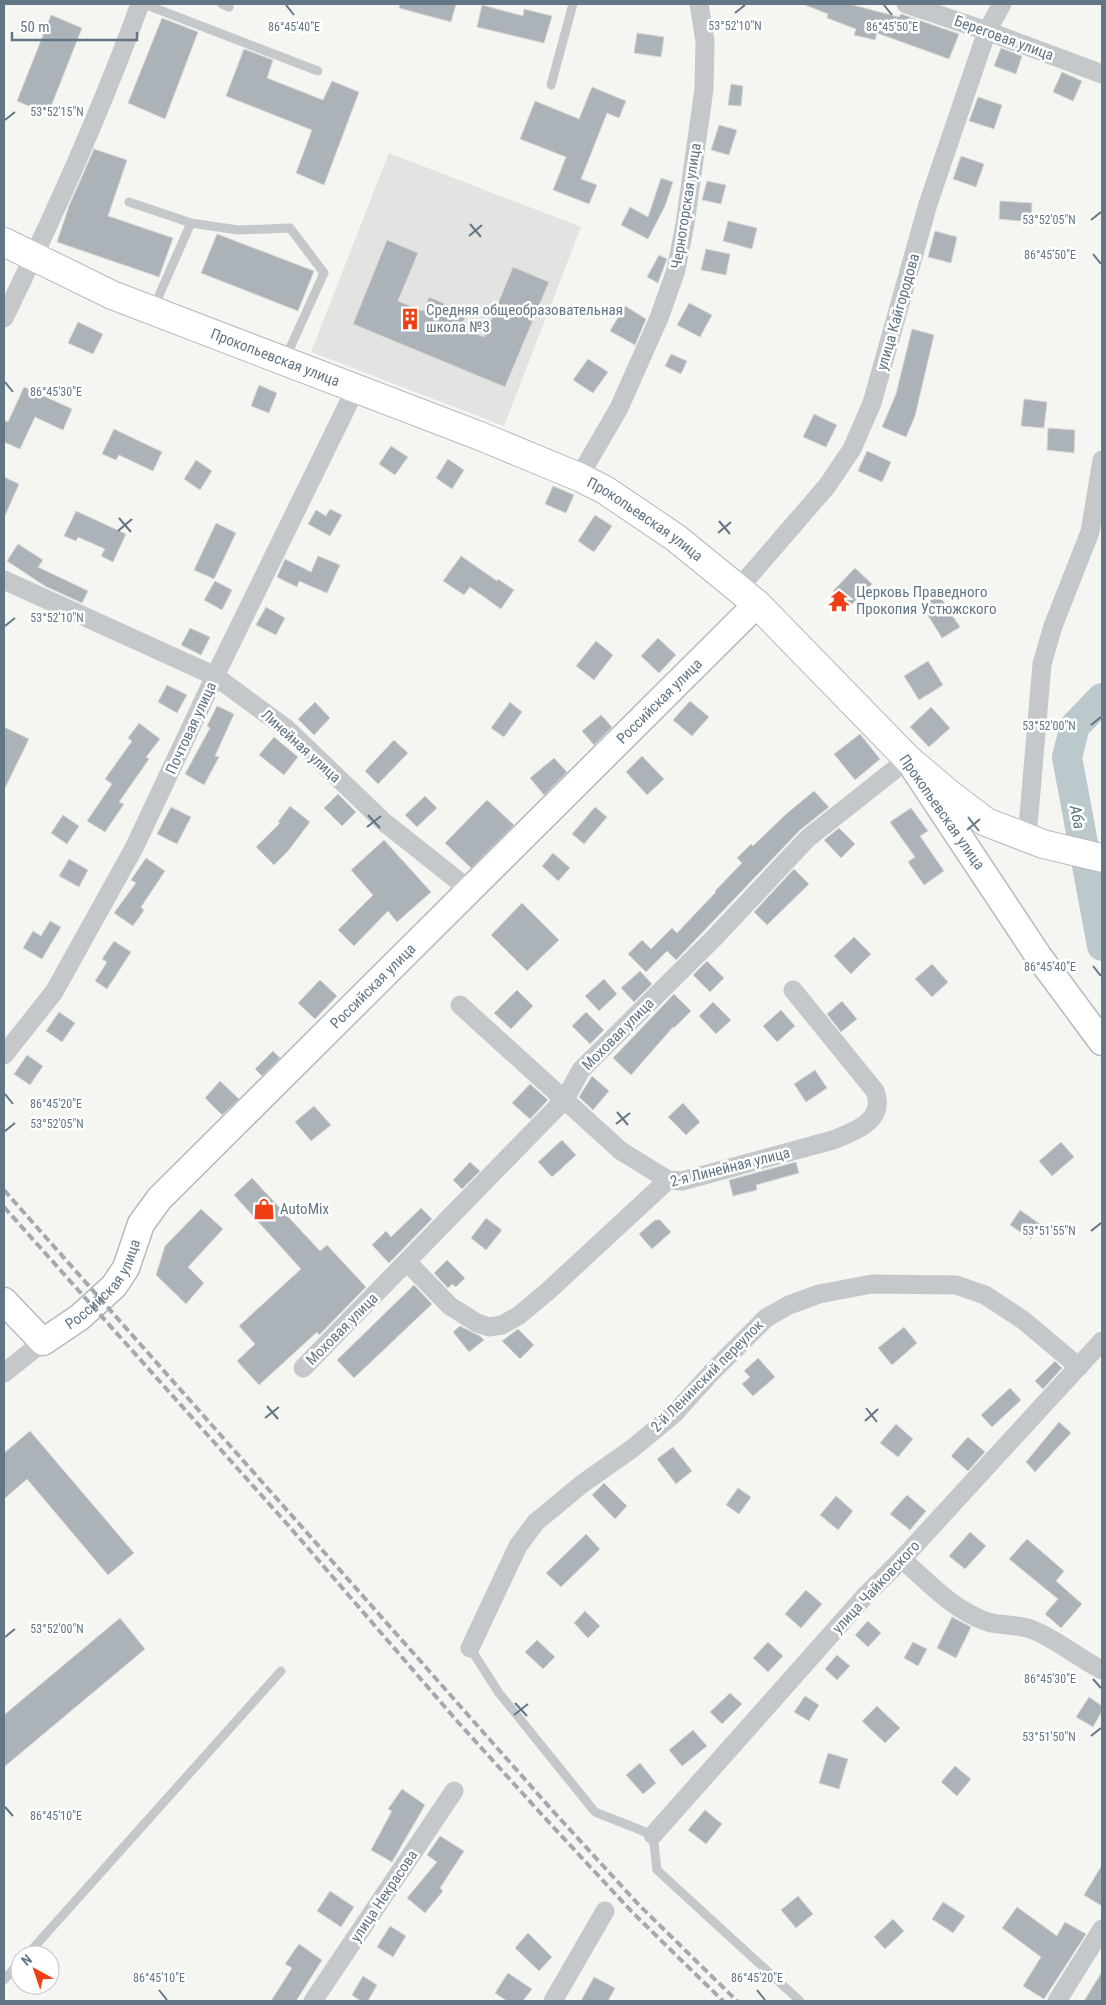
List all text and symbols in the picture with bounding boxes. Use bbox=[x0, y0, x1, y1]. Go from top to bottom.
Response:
scale bar bbox=[12, 10, 138, 42]
street label: Береговая улица bbox=[952, 12, 1056, 64]
text: 50 m bbox=[20, 18, 50, 36]
text: 53°52'10"N bbox=[708, 19, 762, 33]
text: 86°45'40"E bbox=[268, 20, 320, 34]
text: 86°45'50"E bbox=[866, 20, 918, 34]
text: 53°52'15"N bbox=[30, 105, 84, 119]
street label: Черногорская улица bbox=[667, 142, 705, 270]
text: 53°52'05"N bbox=[1022, 213, 1076, 227]
text: 86°45'50"E bbox=[1024, 248, 1076, 262]
street label: улица Кайгородова bbox=[873, 252, 923, 372]
place label: Средняя общеобразовательная школа №3 bbox=[426, 301, 623, 336]
building icon: Средняя общеобразовательная школа №3 bbox=[397, 306, 423, 332]
street label: Прокопьевская улица bbox=[208, 325, 342, 390]
text: 86°45'30"E bbox=[30, 385, 82, 399]
street label: Прокопьевская улица bbox=[584, 473, 706, 565]
place label: Церковь Праведного Прокопия Устюжского bbox=[856, 583, 997, 618]
temple icon: Церковь Праведного Прокопия Устюжского bbox=[826, 588, 852, 614]
text: 53°52'10"N bbox=[30, 611, 84, 625]
street label: Российская улица bbox=[613, 655, 706, 747]
street label: Почтовая улица bbox=[162, 679, 220, 777]
street label: Линейная улица bbox=[257, 706, 345, 786]
text: 53°52'00"N bbox=[1022, 719, 1076, 733]
street label: Прокопьевская улица bbox=[895, 751, 989, 873]
water label: Аба bbox=[1066, 803, 1089, 831]
street label: Российская улица bbox=[326, 940, 419, 1032]
text: 86°45'40"E bbox=[1024, 960, 1076, 974]
street label: Моховая улица bbox=[578, 994, 658, 1074]
text: 86°45'20"E bbox=[30, 1097, 82, 1111]
text: 53°52'05"N bbox=[30, 1117, 84, 1131]
street label: 2-я Линейная улица bbox=[668, 1143, 792, 1191]
shop icon: AutoMix bbox=[251, 1196, 277, 1222]
place label: AutoMix bbox=[280, 1200, 329, 1218]
text: 53°51'55"N bbox=[1022, 1224, 1076, 1238]
street label: Российская улица bbox=[62, 1237, 144, 1333]
street label: Моховая улица bbox=[302, 1289, 382, 1369]
street label: 2-й Ленинский переулок bbox=[647, 1316, 767, 1436]
street label: улица Чайковского bbox=[828, 1537, 924, 1637]
text: 53°52'00"N bbox=[30, 1622, 84, 1636]
text: 86°45'30"E bbox=[1024, 1672, 1076, 1686]
text: 53°51'50"N bbox=[1022, 1730, 1076, 1744]
text: 86°45'10"E bbox=[30, 1809, 82, 1823]
street label: улица Некрасова bbox=[347, 1847, 421, 1945]
north arrow bbox=[10, 1945, 60, 1995]
text: N bbox=[18, 1951, 35, 1969]
text: 86°45'10"E bbox=[133, 1971, 185, 1985]
text: 86°45'20"E bbox=[731, 1971, 783, 1985]

